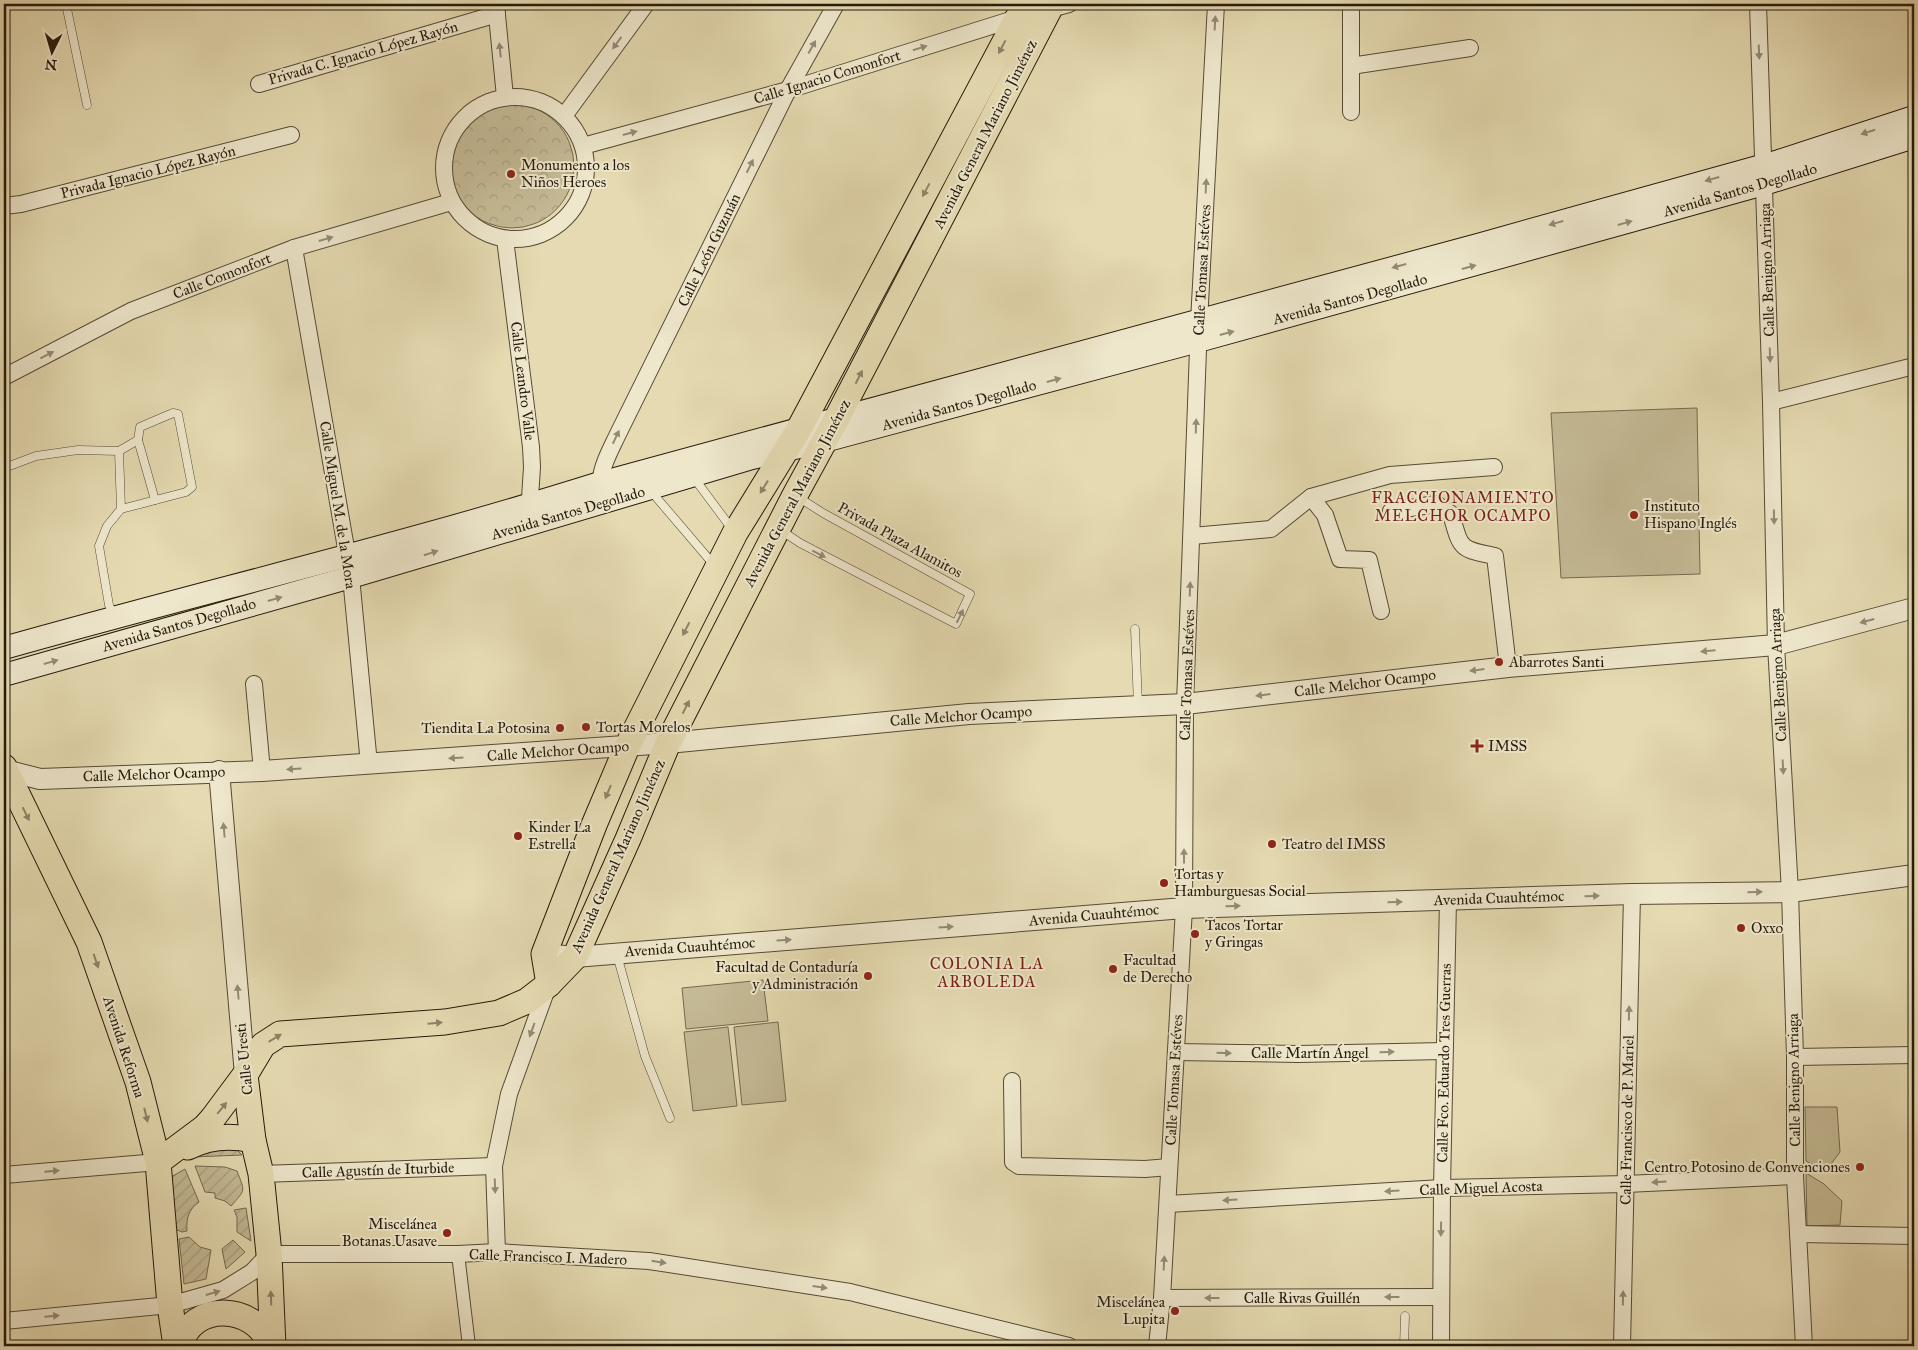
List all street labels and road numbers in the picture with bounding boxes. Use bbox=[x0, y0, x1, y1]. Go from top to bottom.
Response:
street label: Privada C. Ignacio López Rayón bbox=[266, 17, 460, 89]
street label: Avenida General Mariano Jiménez bbox=[929, 36, 1042, 233]
street label: Calle Ignacio Comonfort bbox=[751, 46, 903, 108]
street label: Privada Ignacio López Rayón bbox=[59, 142, 237, 202]
street label: Avenida Santos Degollado bbox=[1660, 159, 1819, 221]
street label: Calle León Guzmán bbox=[674, 191, 744, 309]
street label: Calle Benigno Arriaga bbox=[1756, 202, 1778, 337]
street label: Calle Tomasa Estéves bbox=[1190, 204, 1214, 336]
street label: Calle Comonfort bbox=[170, 249, 274, 303]
street label: Avenida Santos Degollado bbox=[1270, 270, 1429, 329]
street label: Calle Leandro Valle bbox=[507, 320, 539, 442]
street label: Avenida Santos Degollado bbox=[879, 376, 1038, 435]
street label: Avenida General Mariano Jiménez bbox=[739, 396, 855, 591]
street label: Calle Miguel M. de la Mora bbox=[316, 420, 360, 591]
street label: Avenida Santos Degollado bbox=[488, 482, 647, 544]
street label: Privada Plaza Alamitos bbox=[835, 498, 965, 582]
street label: Avenida Santos Degollado bbox=[99, 594, 258, 656]
street label: Calle Benigno Arriaga bbox=[1765, 607, 1790, 742]
street label: Calle Tomasa Estéves bbox=[1176, 609, 1198, 741]
street label: Calle Melchor Ocampo bbox=[1293, 665, 1437, 701]
street label: Calle Melchor Ocampo bbox=[889, 702, 1033, 730]
street label: Calle Melchor Ocampo bbox=[486, 737, 630, 765]
street label: Avenida General Mariano Jiménez bbox=[567, 756, 670, 957]
street label: Calle Melchor Ocampo bbox=[82, 763, 226, 785]
street label: Avenida Cuauhtémoc bbox=[1432, 887, 1565, 909]
street label: Avenida Cuauhtémoc bbox=[1027, 900, 1160, 930]
street label: Avenida Cuauhtémoc bbox=[623, 933, 756, 961]
street label: Calle Fco. Eduardo Tres Guerras bbox=[1433, 963, 1455, 1163]
street label: Avenida Reforma bbox=[99, 993, 149, 1101]
street label: Calle Benigno Arriaga bbox=[1784, 1012, 1804, 1147]
street label: Calle Tomasa Estéves bbox=[1162, 1014, 1186, 1146]
street label: Calle Uresti bbox=[231, 1022, 257, 1096]
street label: Calle Francisco de P. Mariel bbox=[1617, 1034, 1637, 1205]
street label: Calle Martín Ángel bbox=[1251, 1043, 1370, 1062]
street label: Calle Agustín de Iturbide bbox=[301, 1158, 455, 1182]
street label: Calle Miguel Acosta bbox=[1419, 1177, 1544, 1199]
street label: Calle Francisco I. Madero bbox=[469, 1245, 628, 1269]
street label: Calle Rivas Guillén bbox=[1244, 1289, 1360, 1307]

